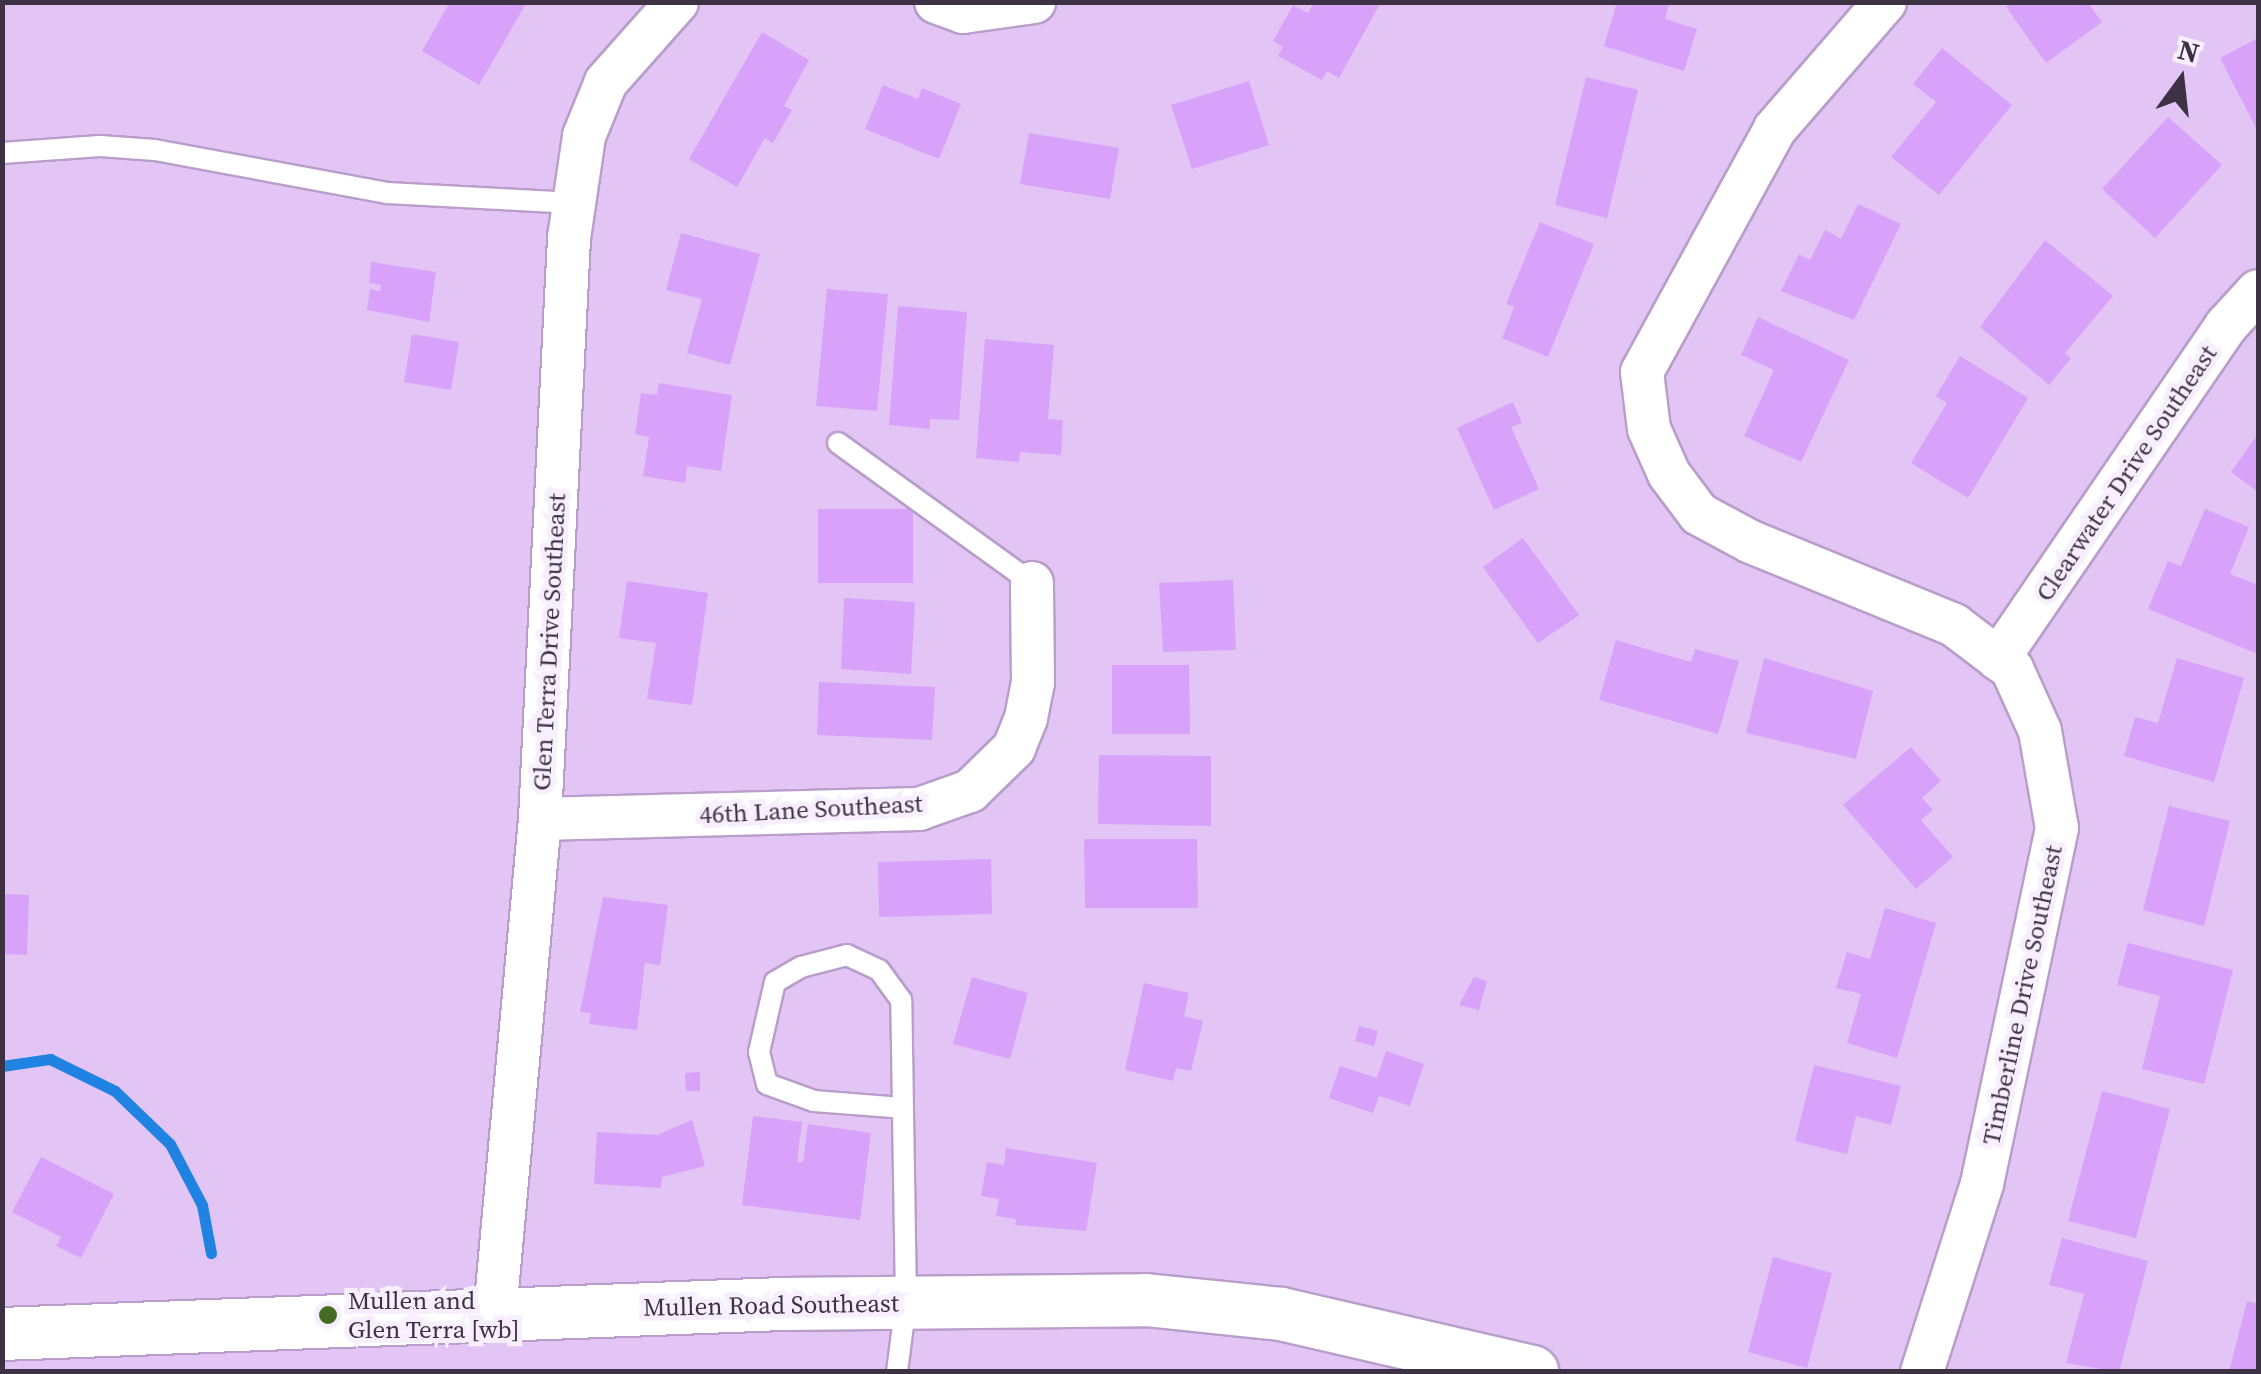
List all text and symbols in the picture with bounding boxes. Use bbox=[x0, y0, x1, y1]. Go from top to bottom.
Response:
north arrow bbox=[2131, 30, 2231, 130]
text: N bbox=[2174, 30, 2204, 72]
street label: Clearwater Drive Southeast bbox=[2029, 339, 2223, 607]
street label: Glen Terra Drive Southeast bbox=[526, 492, 572, 792]
street label: 46th Lane Southeast bbox=[699, 788, 923, 830]
street label: Timberline Drive Southeast bbox=[1976, 842, 2068, 1148]
place label: Mullen and Glen Terra [wb] bbox=[348, 1286, 520, 1345]
street label: Mullen Road Southeast bbox=[643, 1288, 899, 1322]
marker: Mullen and Glen Terra [wb] bbox=[317, 1304, 339, 1326]

